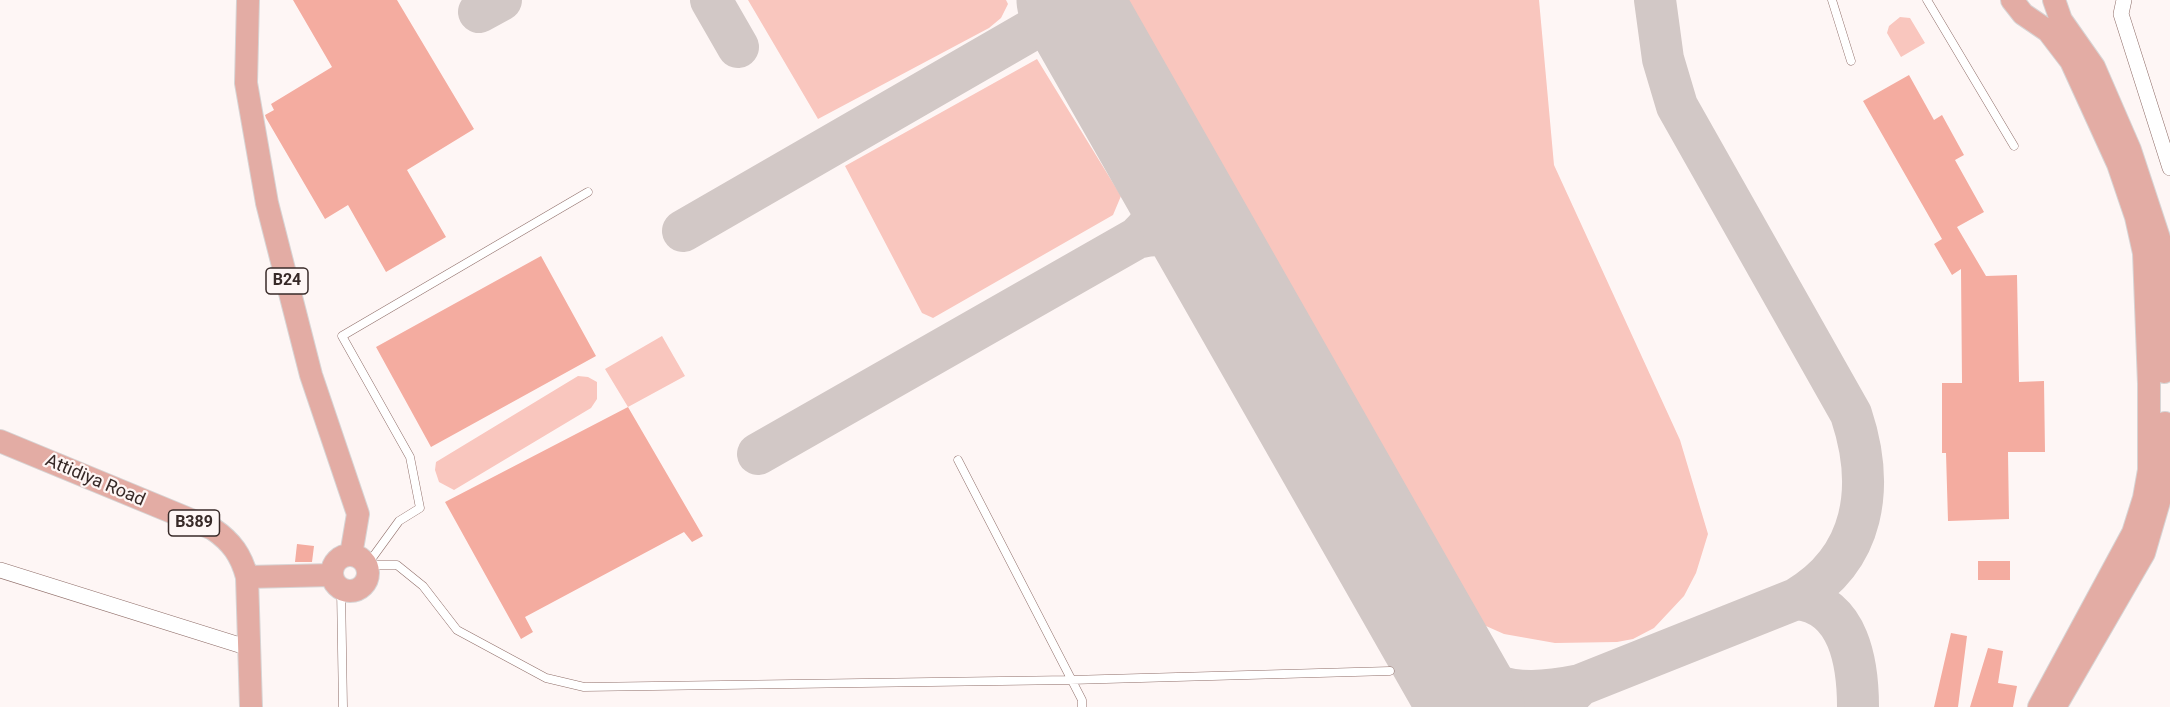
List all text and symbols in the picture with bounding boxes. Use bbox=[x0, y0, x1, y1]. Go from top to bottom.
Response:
road number: B24 bbox=[266, 268, 308, 294]
street label: Attidiya Road bbox=[42, 450, 148, 512]
road number: B389 bbox=[168, 510, 220, 536]

